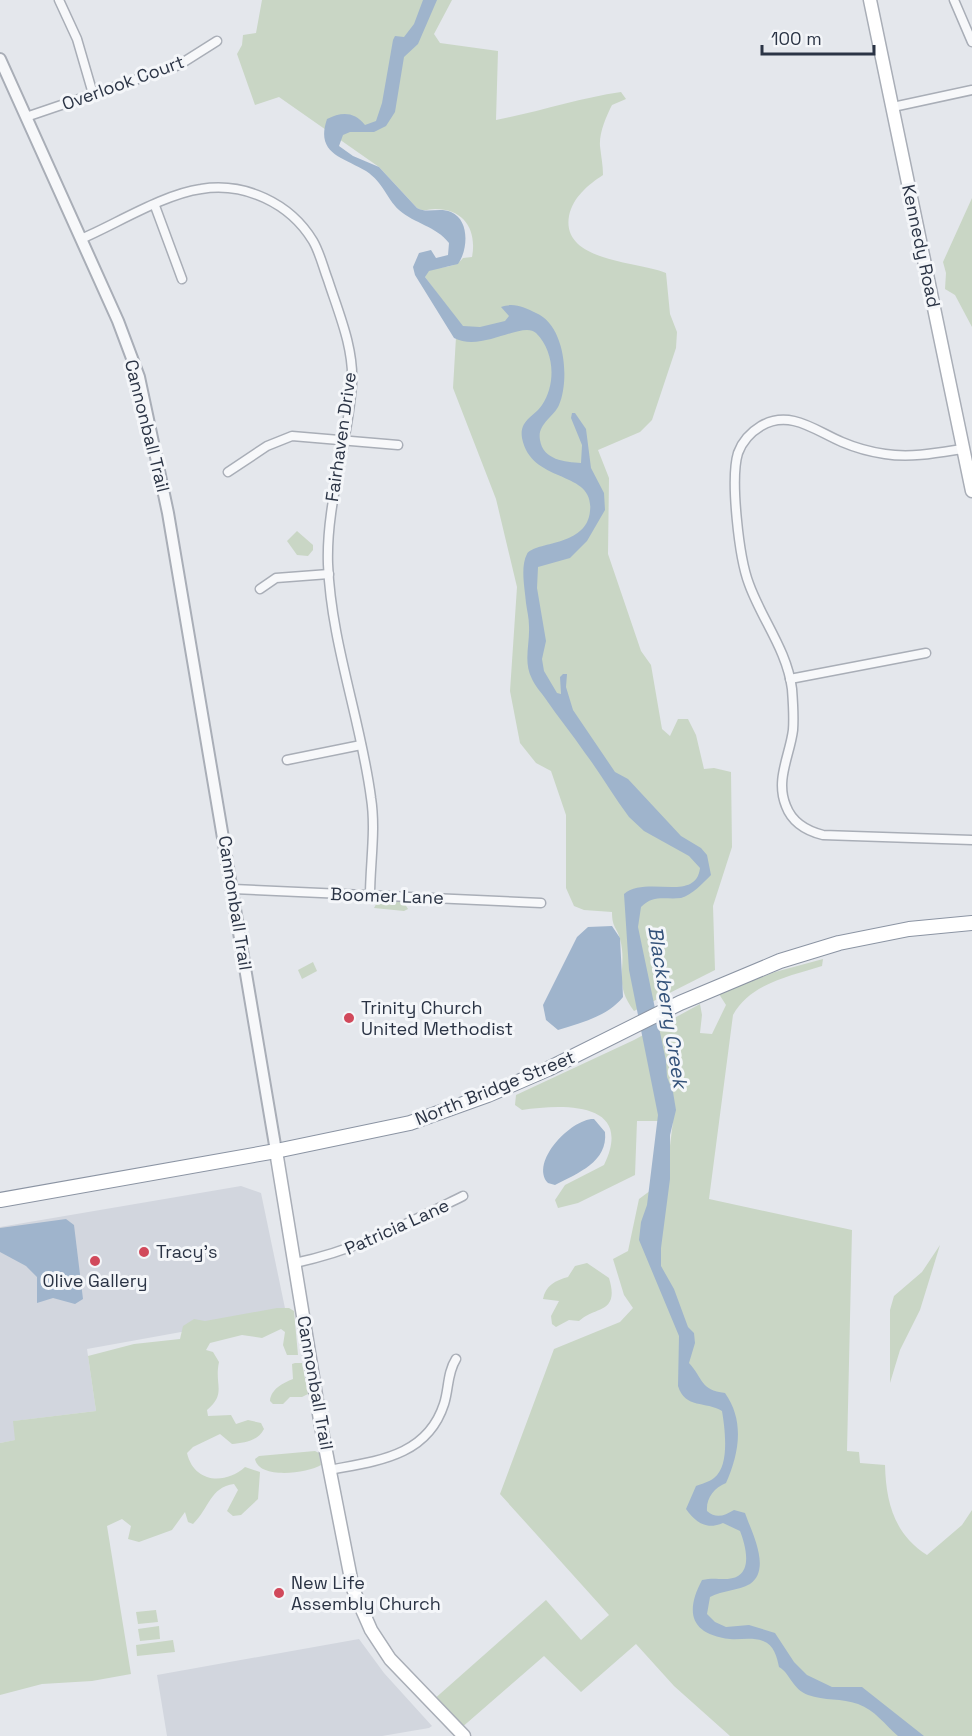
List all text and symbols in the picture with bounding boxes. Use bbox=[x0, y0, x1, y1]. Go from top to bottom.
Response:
scale bar bbox=[762, 18, 874, 56]
text: 100 m bbox=[771, 27, 822, 50]
street label: Overlook Court bbox=[58, 50, 187, 115]
street label: Kennedy Road bbox=[897, 182, 946, 310]
street label: Cannonball Trail bbox=[120, 357, 175, 495]
street label: Fairhaven Drive bbox=[320, 371, 361, 503]
street label: Cannonball Trail bbox=[214, 834, 257, 972]
street label: Boomer Lane bbox=[330, 882, 444, 909]
water label: Blackberry Creek bbox=[642, 924, 694, 1092]
place label: Trinity Church United Methodist bbox=[361, 996, 513, 1040]
marker: Trinity Church United Methodist bbox=[342, 1011, 356, 1025]
street label: North Bridge Street bbox=[412, 1045, 578, 1130]
street label: Patricia Lane bbox=[341, 1193, 453, 1260]
place label: Tracy's bbox=[156, 1240, 218, 1263]
marker: Tracy's bbox=[137, 1245, 151, 1259]
marker: Olive Gallery bbox=[88, 1254, 102, 1268]
place label: Olive Gallery bbox=[43, 1269, 148, 1292]
street label: Cannonball Trail bbox=[292, 1314, 339, 1452]
place label: New Life Assembly Church bbox=[291, 1571, 441, 1615]
marker: New Life Assembly Church bbox=[272, 1586, 286, 1600]

